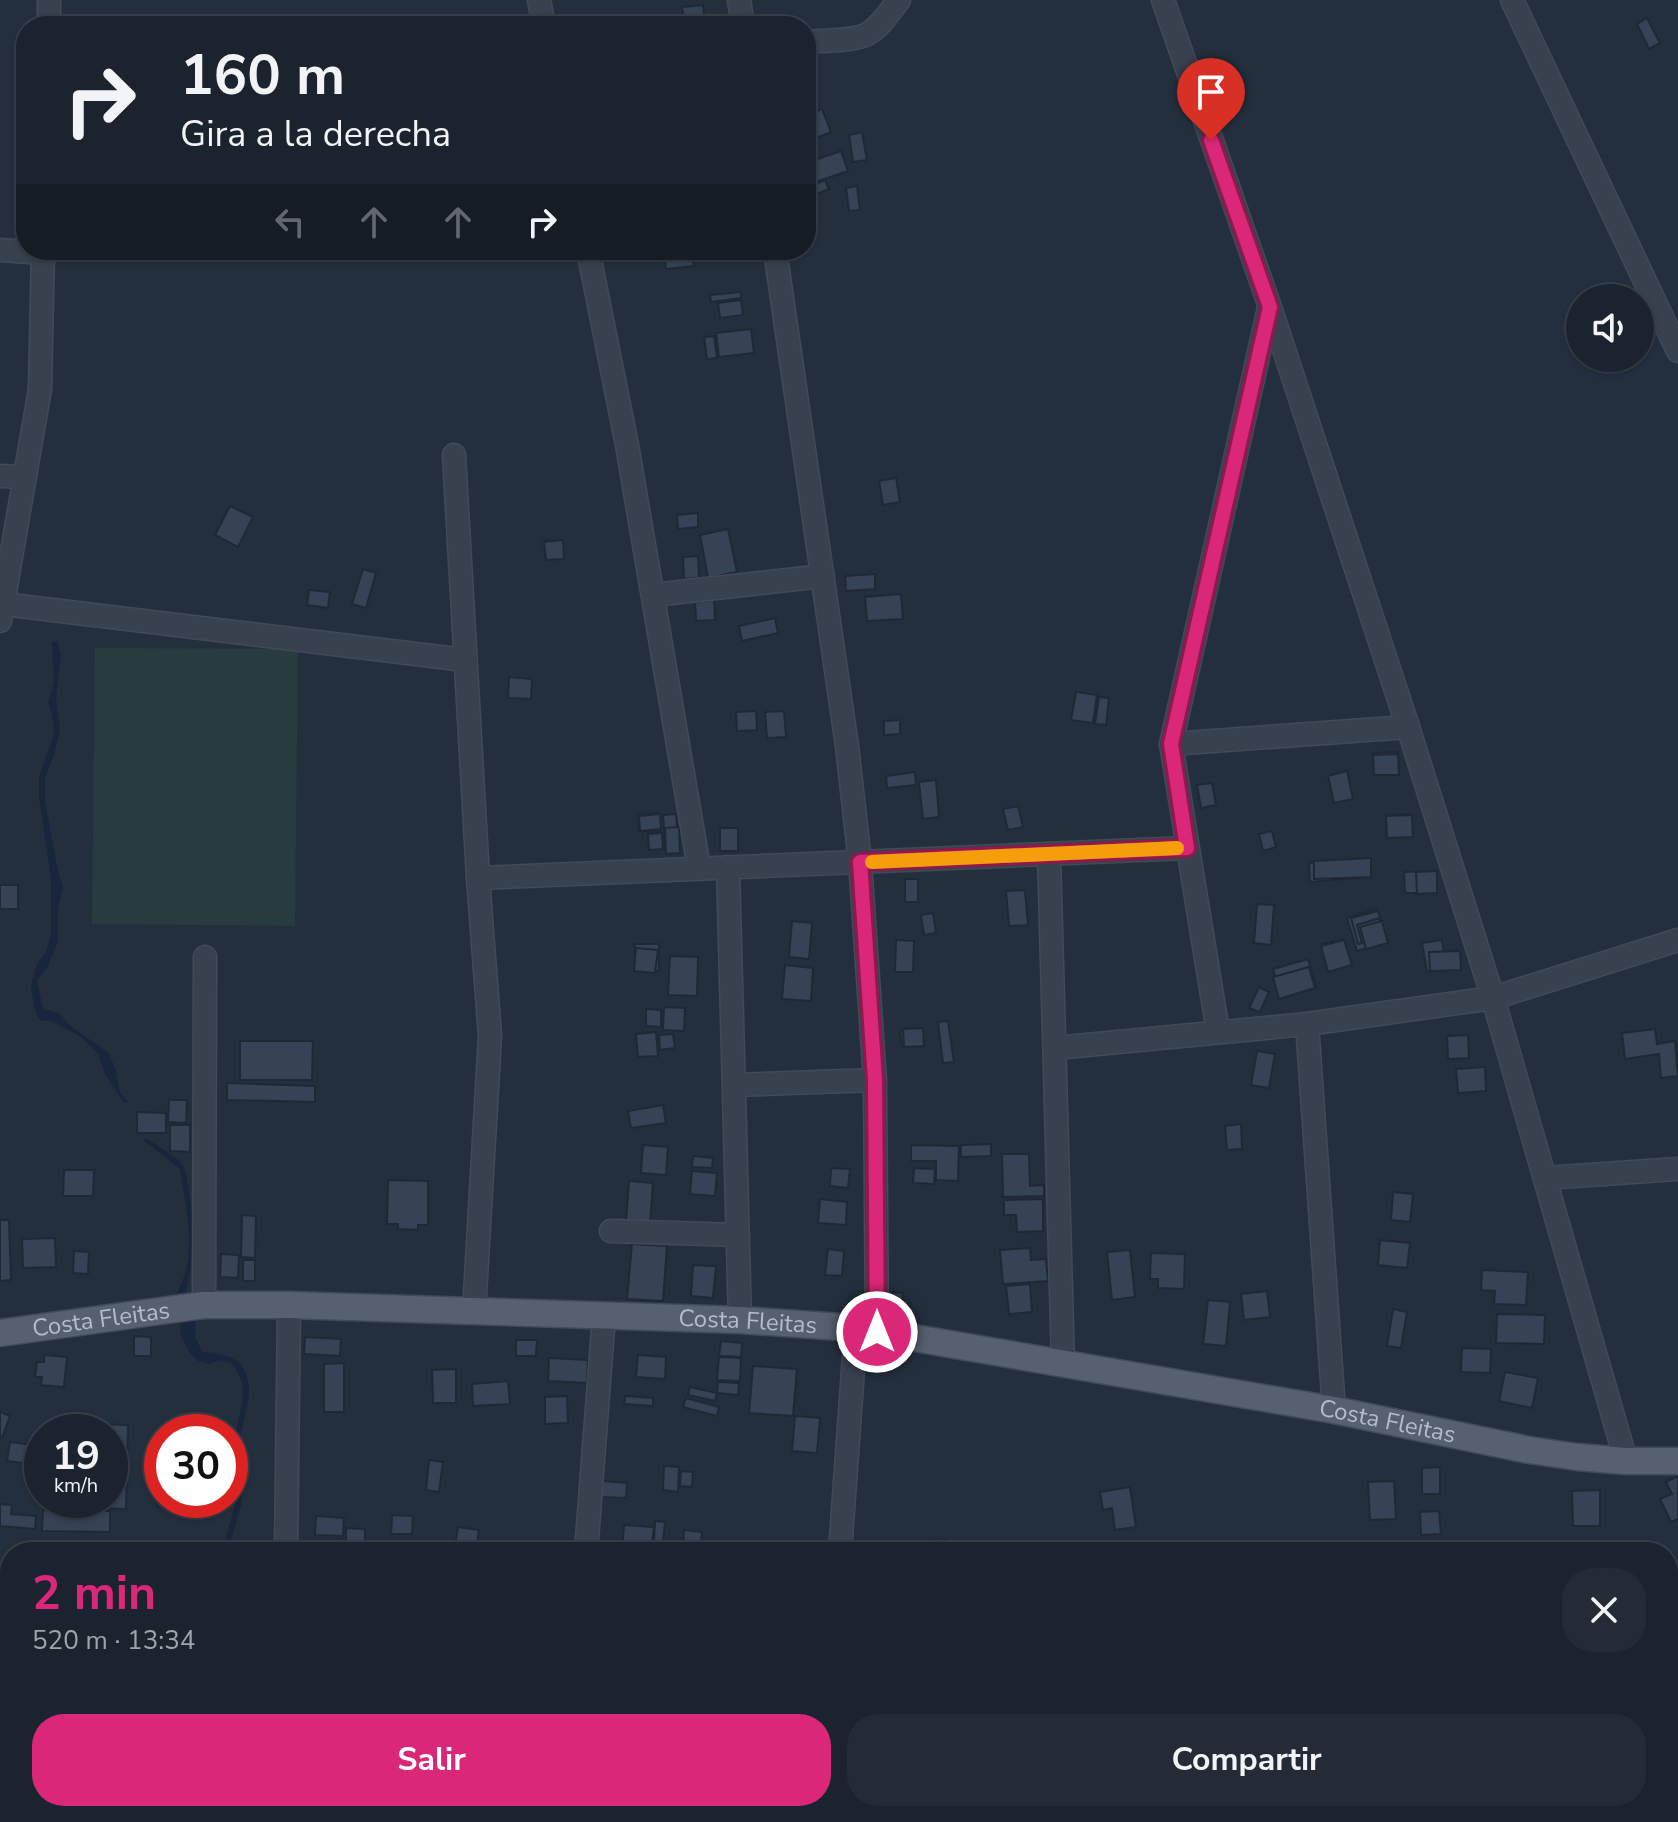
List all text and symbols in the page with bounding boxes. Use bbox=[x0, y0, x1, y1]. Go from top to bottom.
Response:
text: 160 m bbox=[180, 37, 345, 114]
icon: right bbox=[48, 48, 152, 152]
pin bbox=[1177, 58, 1245, 140]
icon: arrive bbox=[1189, 70, 1233, 114]
text: Gira a la derecha bbox=[180, 110, 451, 159]
icon: left bbox=[268, 200, 312, 244]
icon: ahead bbox=[352, 200, 396, 244]
icon: ahead bbox=[436, 200, 480, 244]
icon: right bbox=[520, 200, 564, 244]
map controls bbox=[1566, 284, 1654, 372]
button: sound bbox=[1566, 284, 1654, 372]
position arrow bbox=[835, 1290, 919, 1374]
street label: Costa Fleitas bbox=[30, 1294, 172, 1344]
street label: Costa Fleitas bbox=[678, 1302, 818, 1341]
street label: Costa Fleitas bbox=[1317, 1392, 1459, 1451]
speed limit sign: 30 bbox=[144, 1414, 248, 1518]
text: 19 bbox=[52, 1429, 100, 1483]
text: km/h bbox=[54, 1472, 98, 1499]
text: 2 min bbox=[32, 1560, 156, 1626]
button: close bbox=[1562, 1568, 1646, 1652]
text: 520 m · 13:34 bbox=[32, 1623, 195, 1658]
button: Salir bbox=[32, 1714, 831, 1806]
button: Compartir bbox=[847, 1714, 1646, 1806]

